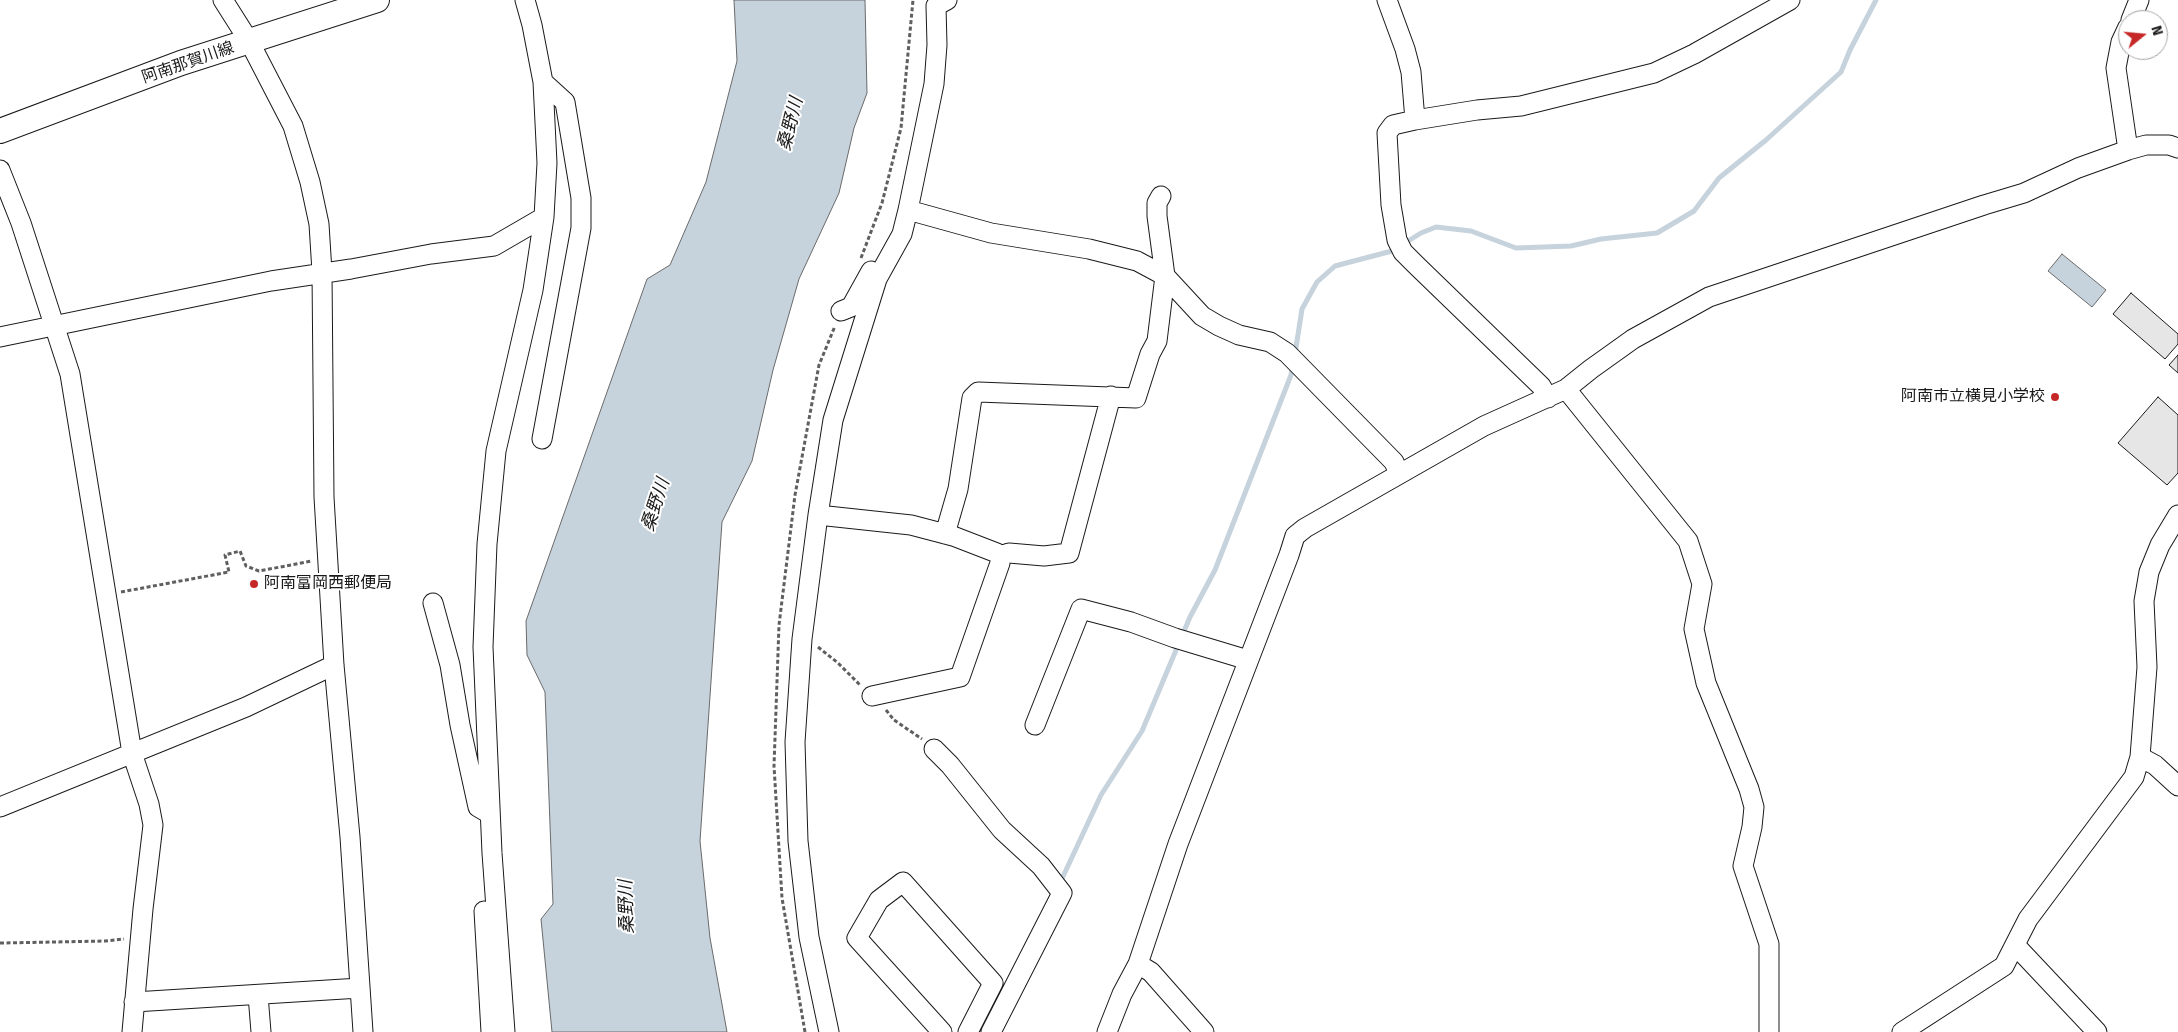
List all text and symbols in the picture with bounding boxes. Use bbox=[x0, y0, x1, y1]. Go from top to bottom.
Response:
north arrow bbox=[2118, 10, 2168, 60]
text: N bbox=[2147, 24, 2166, 38]
street label: 阿南那賀川線 bbox=[139, 38, 237, 88]
water label: 桑野川 bbox=[774, 95, 808, 153]
place label: 阿南市立横見小学校 bbox=[1901, 387, 2045, 407]
marker: 阿南市立横見小学校 bbox=[2049, 391, 2061, 403]
water label: 桑野川 bbox=[637, 476, 675, 534]
place label: 阿南富岡西郵便局 bbox=[264, 574, 392, 594]
marker: 阿南富岡西郵便局 bbox=[248, 578, 260, 590]
water label: 桑野川 bbox=[615, 880, 639, 934]

